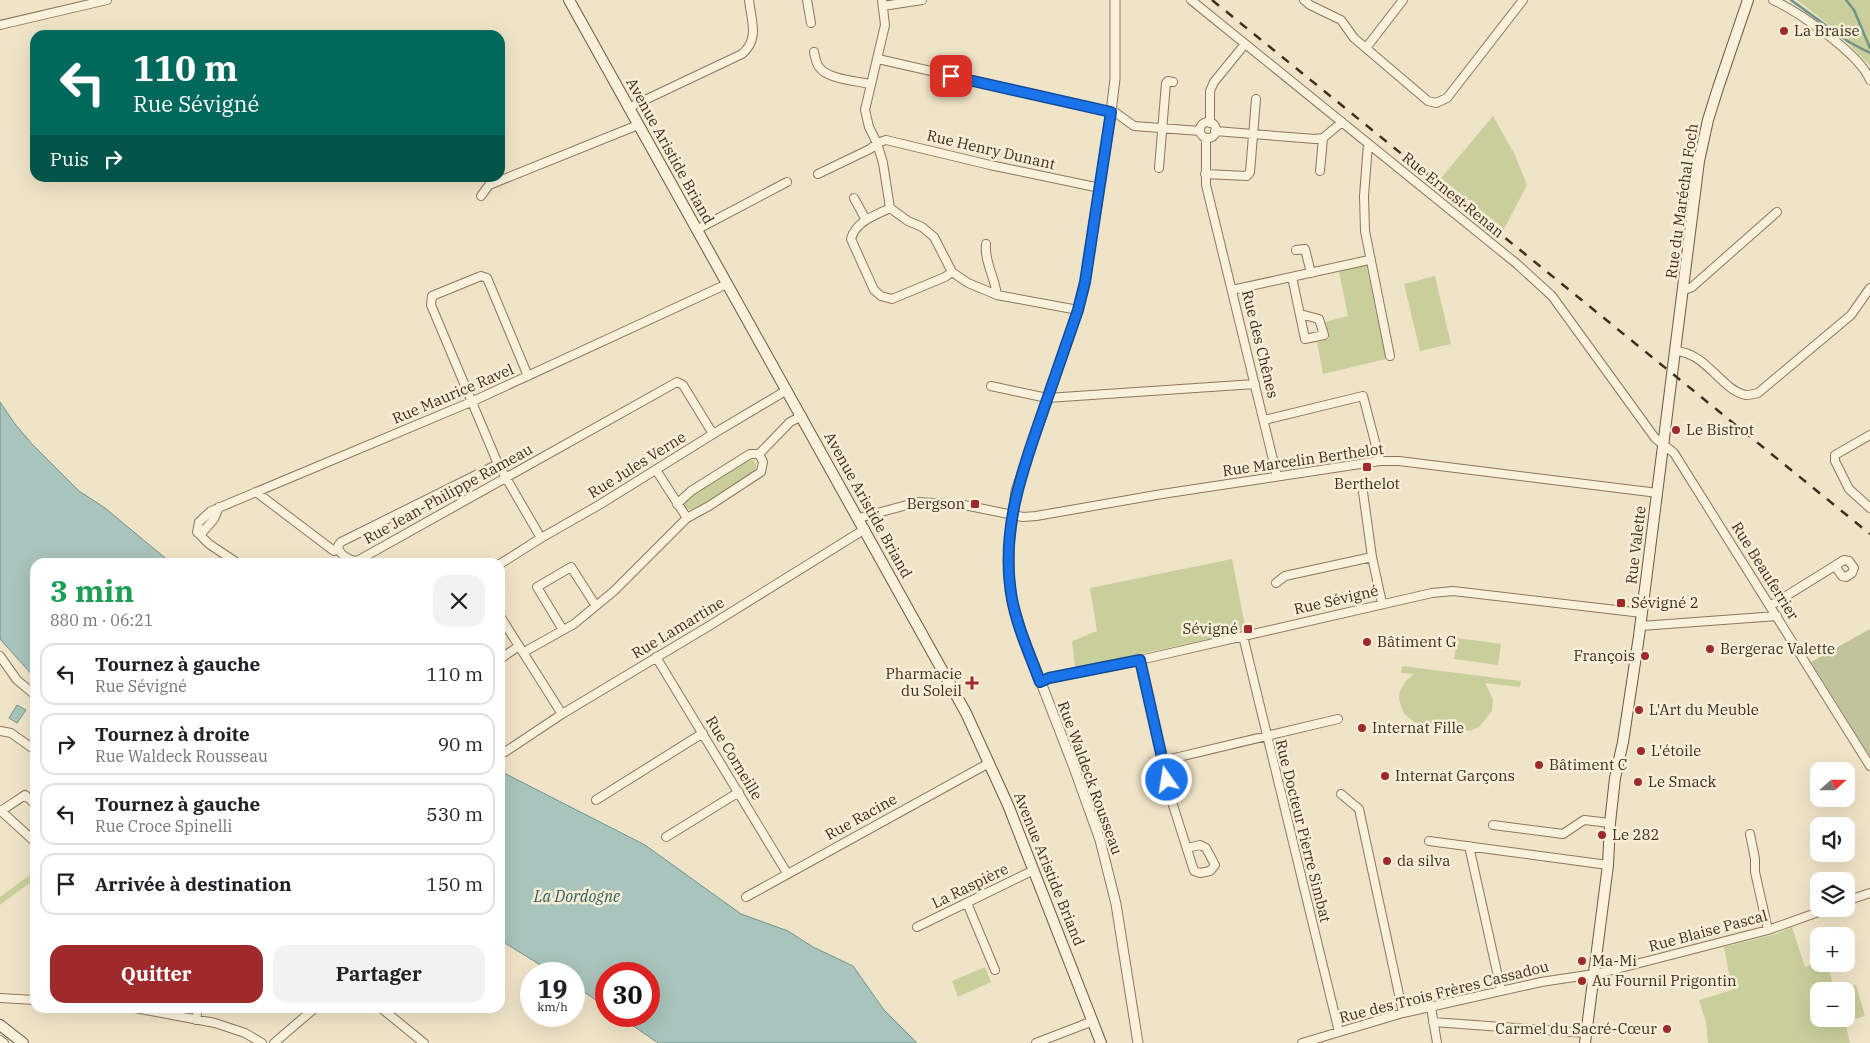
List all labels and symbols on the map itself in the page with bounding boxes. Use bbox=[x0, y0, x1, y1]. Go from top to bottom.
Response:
place label: La Braise bbox=[1794, 21, 1860, 40]
marker: La Braise bbox=[1778, 25, 1790, 37]
pin bbox=[930, 55, 972, 97]
street label: Avenue Aristide Briand bbox=[622, 74, 719, 227]
street label: Rue du Maréchal Foch bbox=[1661, 122, 1702, 280]
street label: Rue Henry Dunant bbox=[925, 125, 1057, 174]
street label: Rue Ernest Renan bbox=[1398, 148, 1509, 242]
street label: Rue des Chênes bbox=[1238, 288, 1283, 400]
street label: Rue Maurice Ravel bbox=[389, 359, 516, 428]
place label: Le Bistrot bbox=[1686, 420, 1754, 439]
marker: Le Bistrot bbox=[1670, 424, 1682, 436]
street label: Rue Jules Verne bbox=[584, 427, 689, 502]
street label: Avenue Aristide Briand bbox=[820, 428, 917, 581]
street label: Rue Jean-Philippe Rameau bbox=[360, 439, 536, 548]
street label: Rue Marcelin Berthelot bbox=[1221, 439, 1385, 480]
marker: Berthelot bbox=[1361, 461, 1373, 473]
place label: Berthelot bbox=[1334, 474, 1400, 493]
place label: Bergson bbox=[907, 494, 965, 513]
marker: Bergson bbox=[969, 498, 981, 510]
street label: Rue Valette bbox=[1621, 505, 1650, 585]
street label: Rue Beauferrier bbox=[1728, 518, 1803, 624]
street label: Rue Sévigné bbox=[1292, 581, 1380, 618]
street label: Rue Lamartine bbox=[628, 592, 728, 663]
place label: Sévigné 2 bbox=[1631, 593, 1699, 612]
marker: Sévigné 2 bbox=[1615, 597, 1627, 609]
place label: Sévigné bbox=[1183, 619, 1238, 638]
marker: Sévigné bbox=[1242, 623, 1254, 635]
place label: Bâtiment G bbox=[1377, 632, 1457, 651]
marker: Bâtiment G bbox=[1361, 636, 1373, 648]
place label: Bergerac Valette bbox=[1720, 639, 1835, 658]
marker: Bergerac Valette bbox=[1704, 643, 1716, 655]
place label: François bbox=[1573, 646, 1635, 665]
marker: François bbox=[1639, 650, 1651, 662]
place label: Pharmacie du Soleil bbox=[885, 664, 962, 700]
marker: Pharmacie du Soleil bbox=[966, 677, 978, 689]
street label: Rue Waldeck Rousseau bbox=[1054, 698, 1127, 857]
place label: L'Art du Meuble bbox=[1649, 700, 1759, 719]
marker: L'Art du Meuble bbox=[1633, 704, 1645, 716]
street label: Rue Corneille bbox=[702, 712, 767, 803]
place label: Internat Fille bbox=[1372, 718, 1464, 737]
marker: Internat Fille bbox=[1356, 722, 1368, 734]
street label: Rue Docteur Pierre Simbat bbox=[1272, 737, 1335, 924]
place label: L'étoile bbox=[1651, 741, 1701, 760]
marker: L'étoile bbox=[1635, 745, 1647, 757]
position arrow bbox=[1140, 753, 1192, 805]
place label: Bâtiment C bbox=[1549, 755, 1628, 774]
marker: Bâtiment C bbox=[1533, 759, 1545, 771]
north arrow bbox=[1810, 762, 1855, 808]
place label: Internat Garçons bbox=[1395, 766, 1515, 785]
marker: Internat Garçons bbox=[1379, 770, 1391, 782]
place label: Le Smack bbox=[1648, 772, 1716, 791]
marker: Le Smack bbox=[1632, 776, 1644, 788]
street label: Rue Racine bbox=[822, 789, 900, 844]
street label: Avenue Aristide Briand bbox=[1010, 789, 1089, 948]
place label: Le 282 bbox=[1612, 825, 1659, 844]
marker: Le 282 bbox=[1596, 829, 1608, 841]
place label: da silva bbox=[1397, 851, 1450, 870]
marker: da silva bbox=[1381, 855, 1393, 867]
street label: La Raspière bbox=[928, 859, 1011, 912]
water label: La Dordogne bbox=[533, 886, 620, 906]
street label: Rue Blaise Pascal bbox=[1646, 906, 1769, 956]
place label: Ma-Mi bbox=[1592, 951, 1637, 970]
marker: Ma-Mi bbox=[1576, 955, 1588, 967]
street label: Rue des Trois Frères Cassadou bbox=[1337, 956, 1551, 1027]
speed limit sign: 30 bbox=[595, 962, 660, 1027]
place label: Au Fournil Prigontin bbox=[1592, 971, 1737, 990]
marker: Au Fournil Prigontin bbox=[1576, 975, 1588, 987]
place label: Carmel du Sacré-Cœur bbox=[1495, 1019, 1657, 1038]
marker: Carmel du Sacré-Cœur bbox=[1661, 1023, 1673, 1035]

